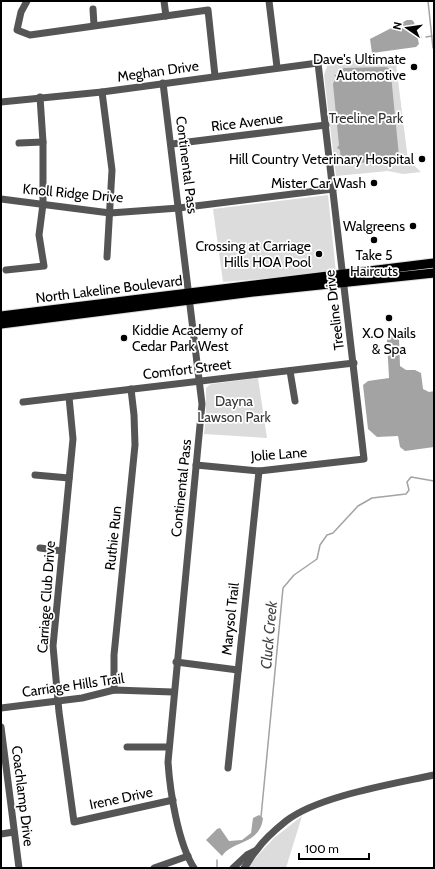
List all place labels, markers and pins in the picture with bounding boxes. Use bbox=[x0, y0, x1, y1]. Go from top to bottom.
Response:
place label: Dave's Ultimate Automotive bbox=[313, 50, 406, 84]
marker: Dave's Ultimate Automotive bbox=[409, 62, 419, 72]
place label: Hill Country Veterinary Hospital bbox=[229, 150, 415, 168]
marker: Hill Country Veterinary Hospital bbox=[417, 154, 427, 164]
place label: Mister Car Wash bbox=[271, 174, 366, 192]
marker: Mister Car Wash bbox=[369, 178, 379, 188]
place label: Walgreens bbox=[343, 217, 405, 235]
marker: Walgreens bbox=[408, 221, 418, 231]
marker: Take 5 Haircuts bbox=[369, 235, 379, 245]
place label: Crossing at Carriage Hills HOA Pool bbox=[196, 237, 312, 271]
place label: Take 5 Haircuts bbox=[350, 246, 398, 280]
marker: Crossing at Carriage Hills HOA Pool bbox=[314, 249, 324, 259]
marker: X.O Nails & Spa bbox=[384, 313, 394, 323]
place label: Kiddie Academy of Cedar Park West bbox=[132, 321, 243, 355]
place label: X.O Nails & Spa bbox=[362, 324, 416, 358]
marker: Kiddie Academy of Cedar Park West bbox=[119, 333, 129, 343]

